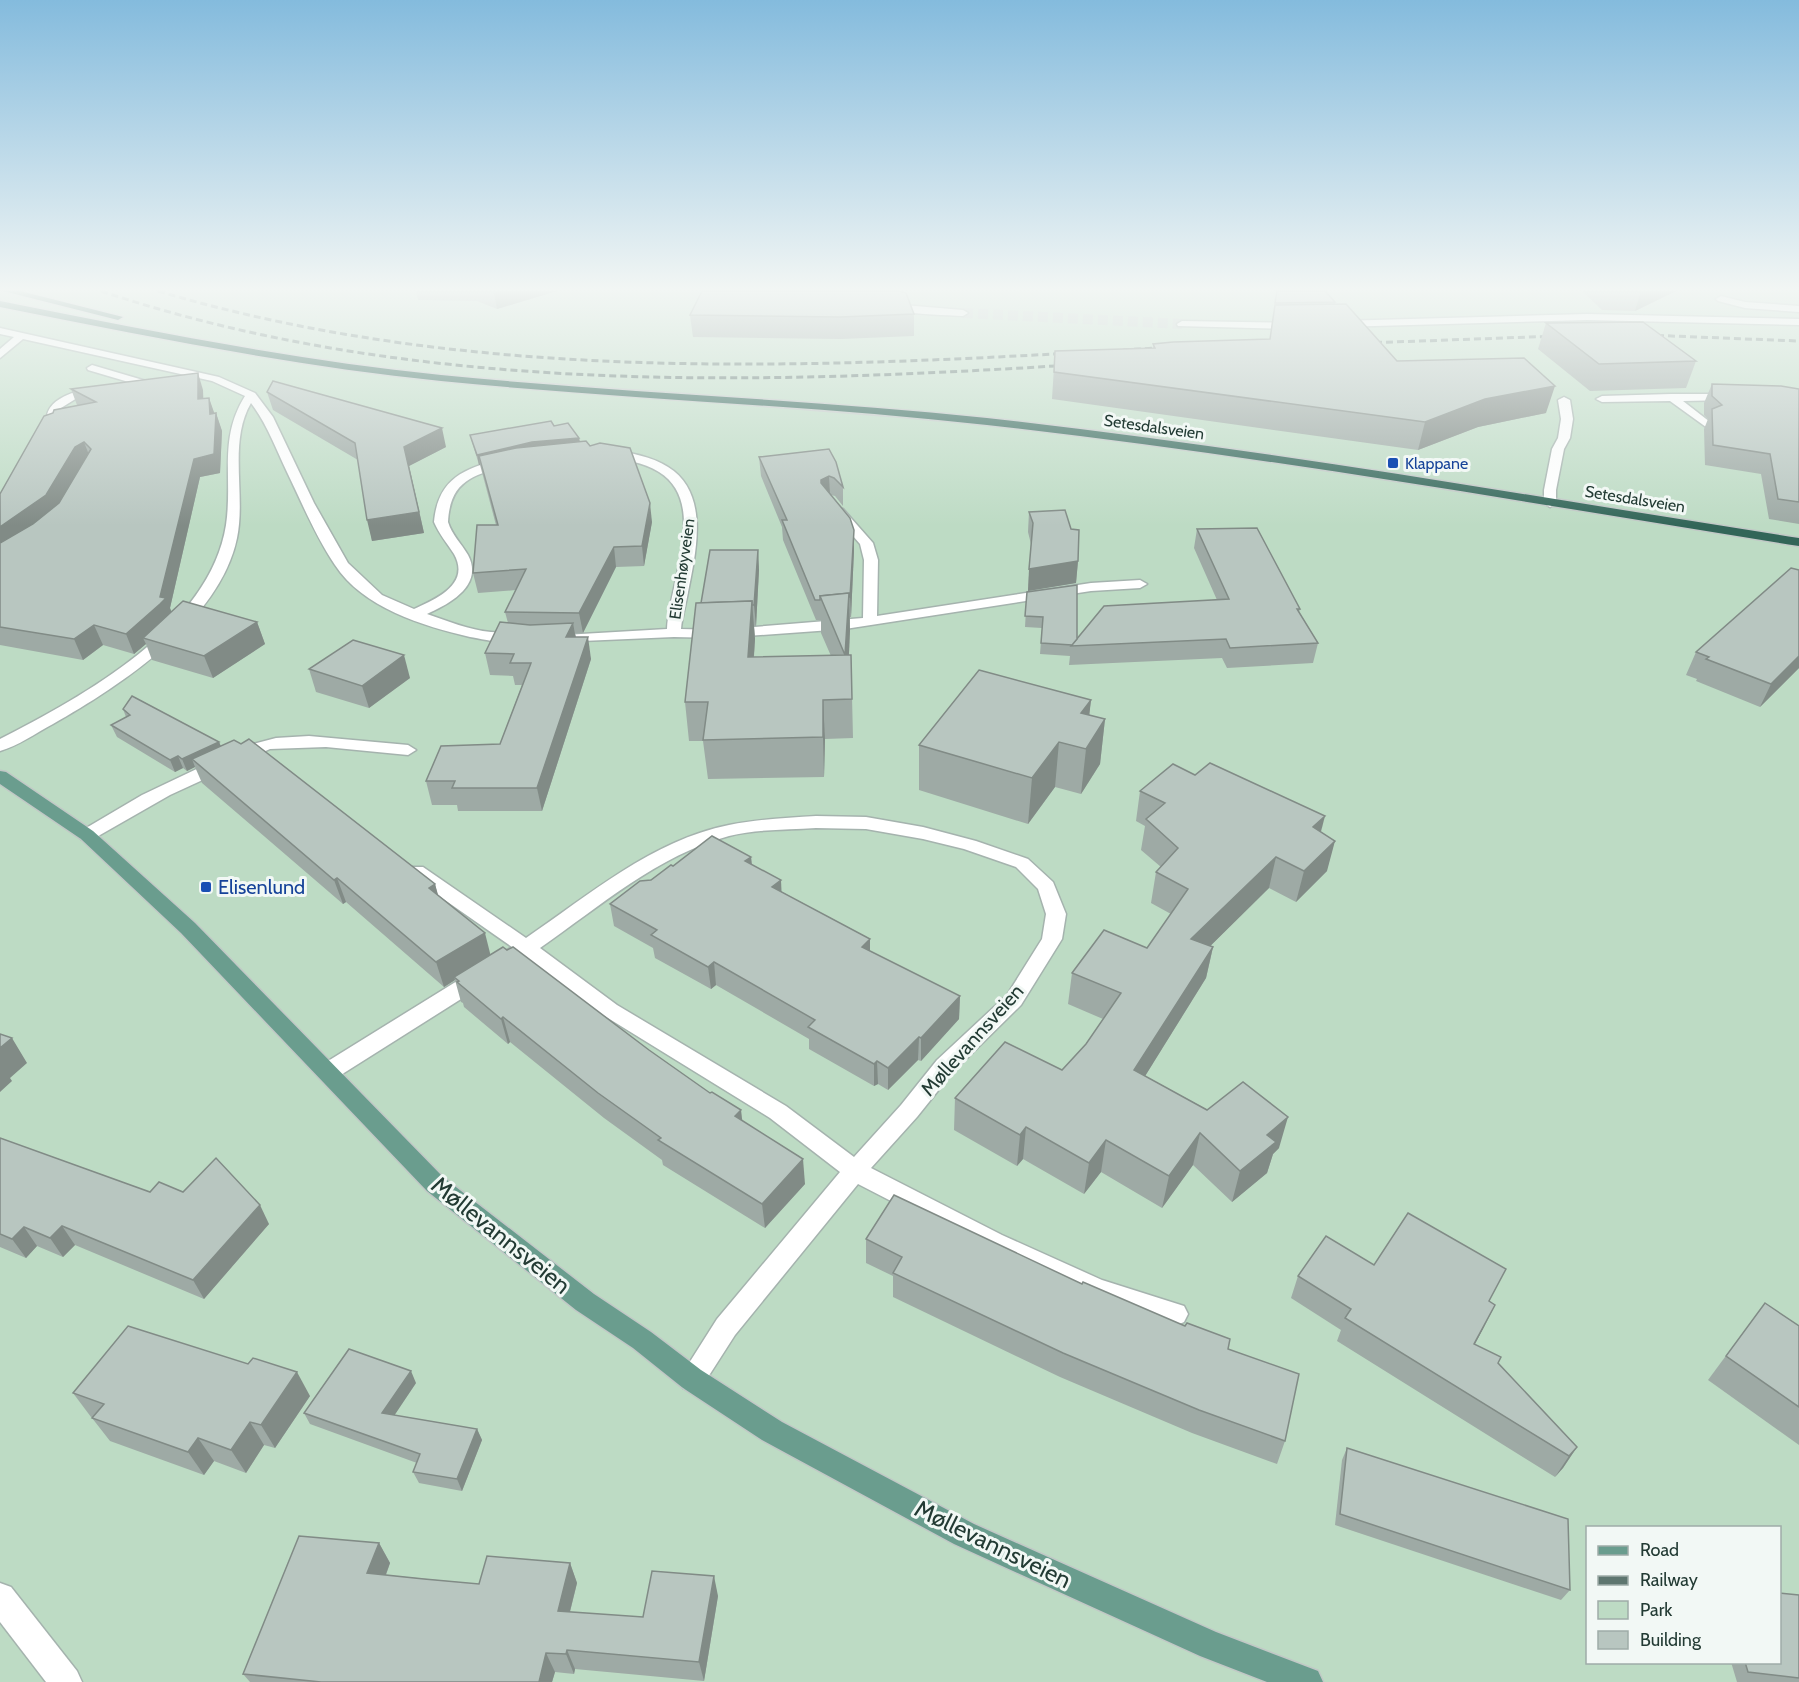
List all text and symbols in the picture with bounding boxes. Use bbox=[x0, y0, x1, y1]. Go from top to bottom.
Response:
street label: Setesdalsveien bbox=[1103, 411, 1205, 443]
place label: Klappane bbox=[1405, 454, 1468, 473]
marker: Klappane bbox=[1386, 456, 1400, 470]
street label: Setesdalsveien bbox=[1584, 482, 1686, 516]
street label: Elisenhøyveien bbox=[666, 517, 698, 621]
place label: Elisenlund bbox=[218, 875, 305, 899]
marker: Elisenlund bbox=[199, 880, 213, 894]
street label: Møllevannsveien bbox=[916, 979, 1028, 1101]
street label: Møllevannsveien bbox=[426, 1170, 576, 1300]
street label: Møllevannsveien bbox=[910, 1494, 1076, 1594]
legend bbox=[1586, 1526, 1781, 1664]
text: Road bbox=[1640, 1539, 1679, 1561]
text: Railway bbox=[1640, 1569, 1698, 1591]
text: Park bbox=[1640, 1599, 1673, 1621]
text: Building bbox=[1640, 1629, 1702, 1651]

